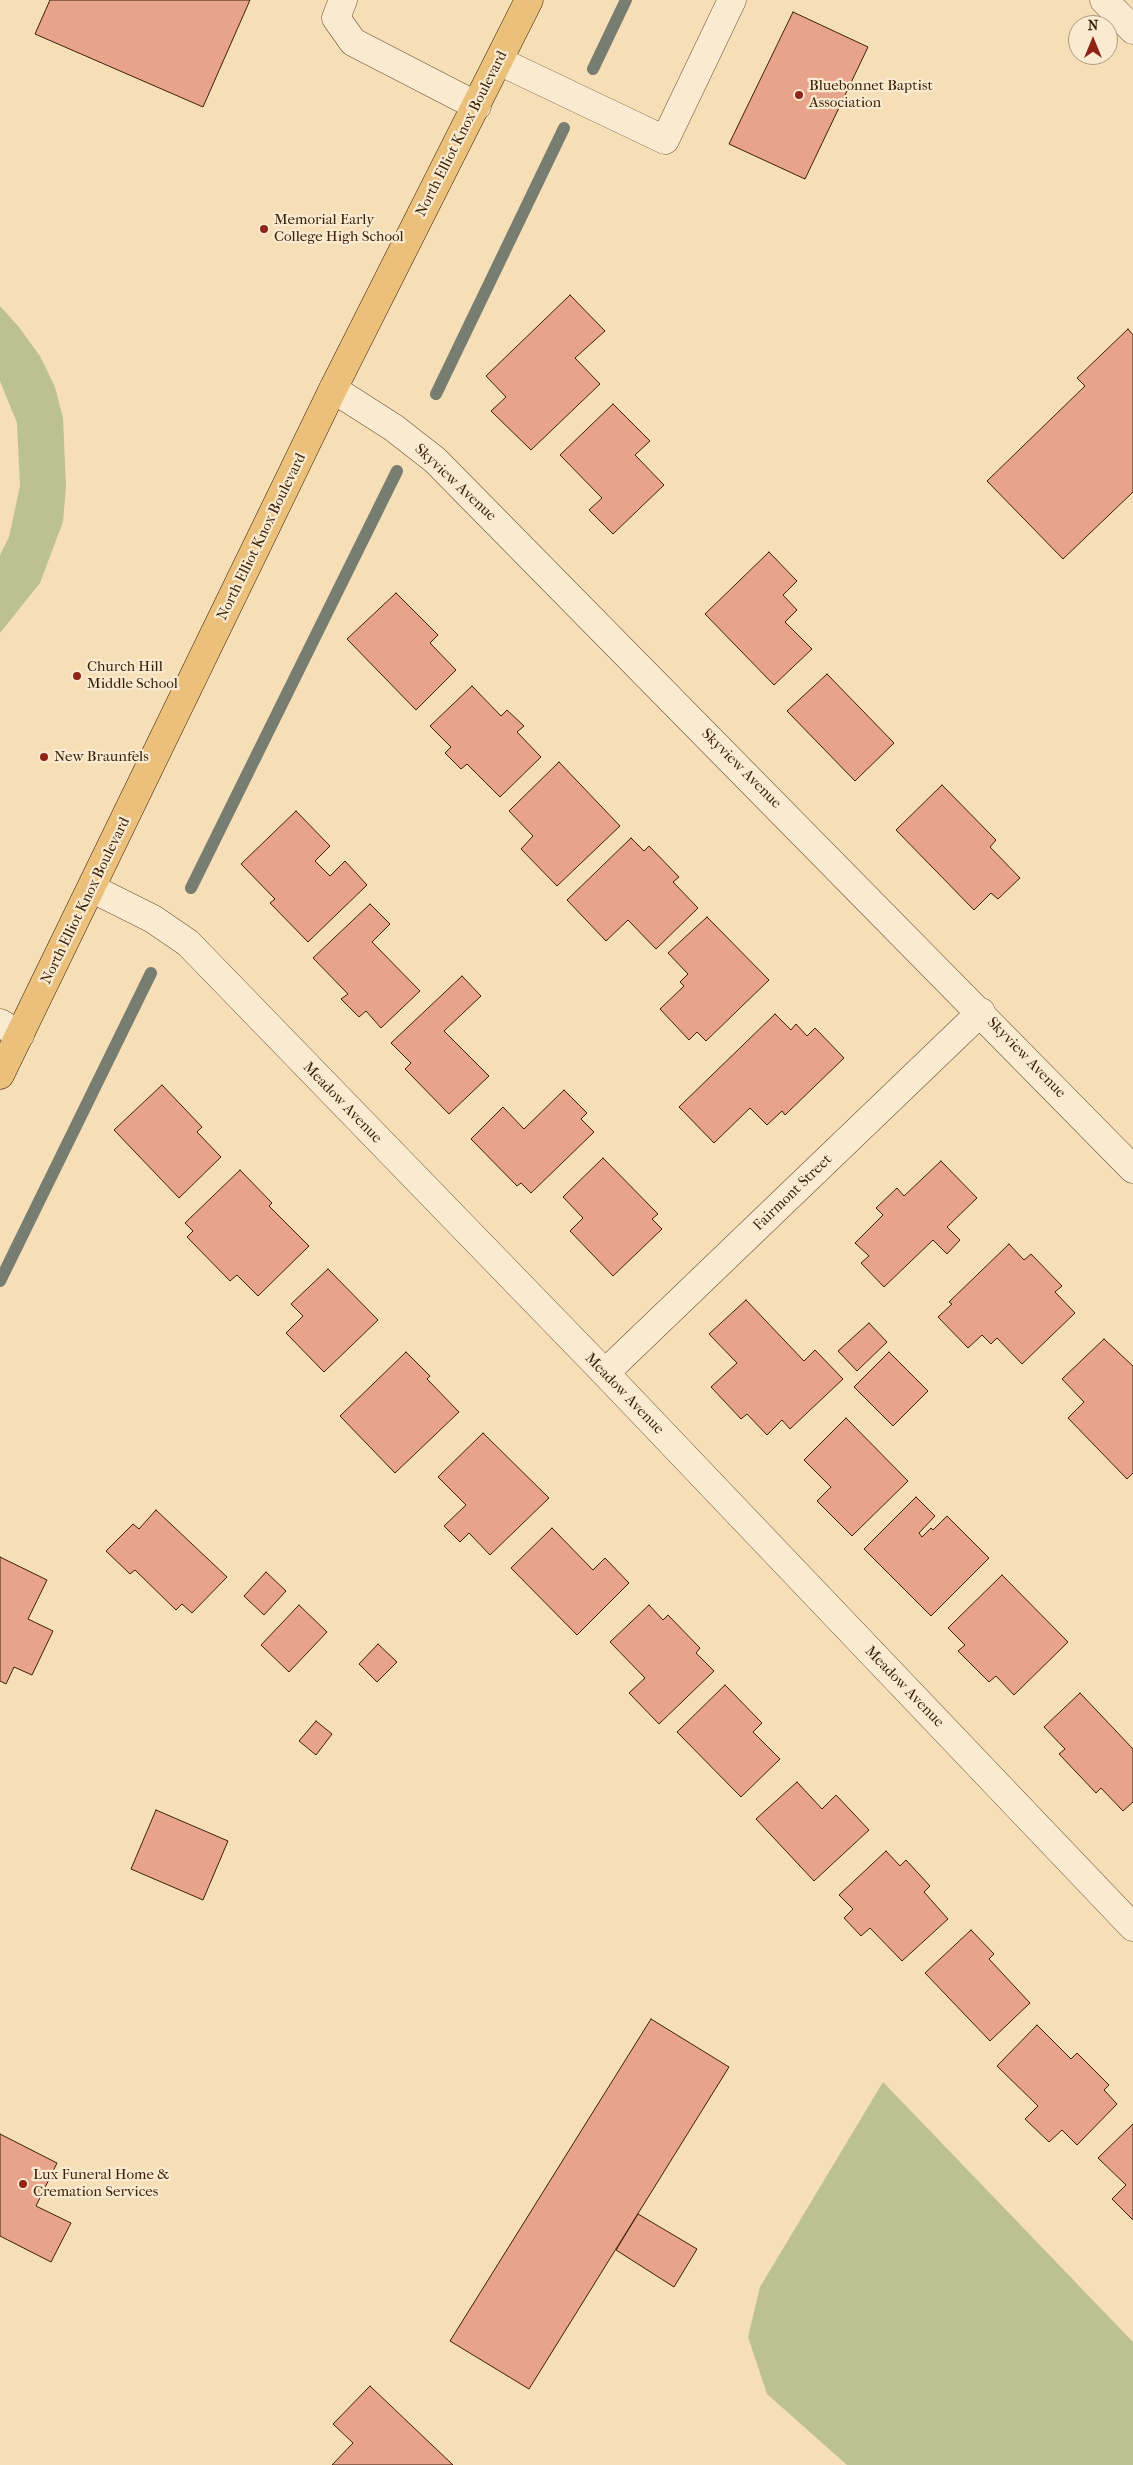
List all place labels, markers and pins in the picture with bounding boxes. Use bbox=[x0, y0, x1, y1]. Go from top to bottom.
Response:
place label: Bluebonnet Baptist Association bbox=[809, 77, 933, 112]
marker: Bluebonnet Baptist Association bbox=[793, 89, 805, 101]
place label: Memorial Early College High School bbox=[274, 211, 404, 246]
marker: Memorial Early College High School bbox=[258, 223, 270, 235]
place label: Church Hill Middle School bbox=[87, 658, 178, 693]
marker: Church Hill Middle School bbox=[71, 670, 83, 682]
place label: New Braunfels bbox=[54, 748, 149, 766]
marker: New Braunfels bbox=[38, 751, 50, 763]
place label: Lux Funeral Home & Cremation Services bbox=[33, 2166, 169, 2201]
marker: Lux Funeral Home & Cremation Services bbox=[17, 2178, 29, 2190]

